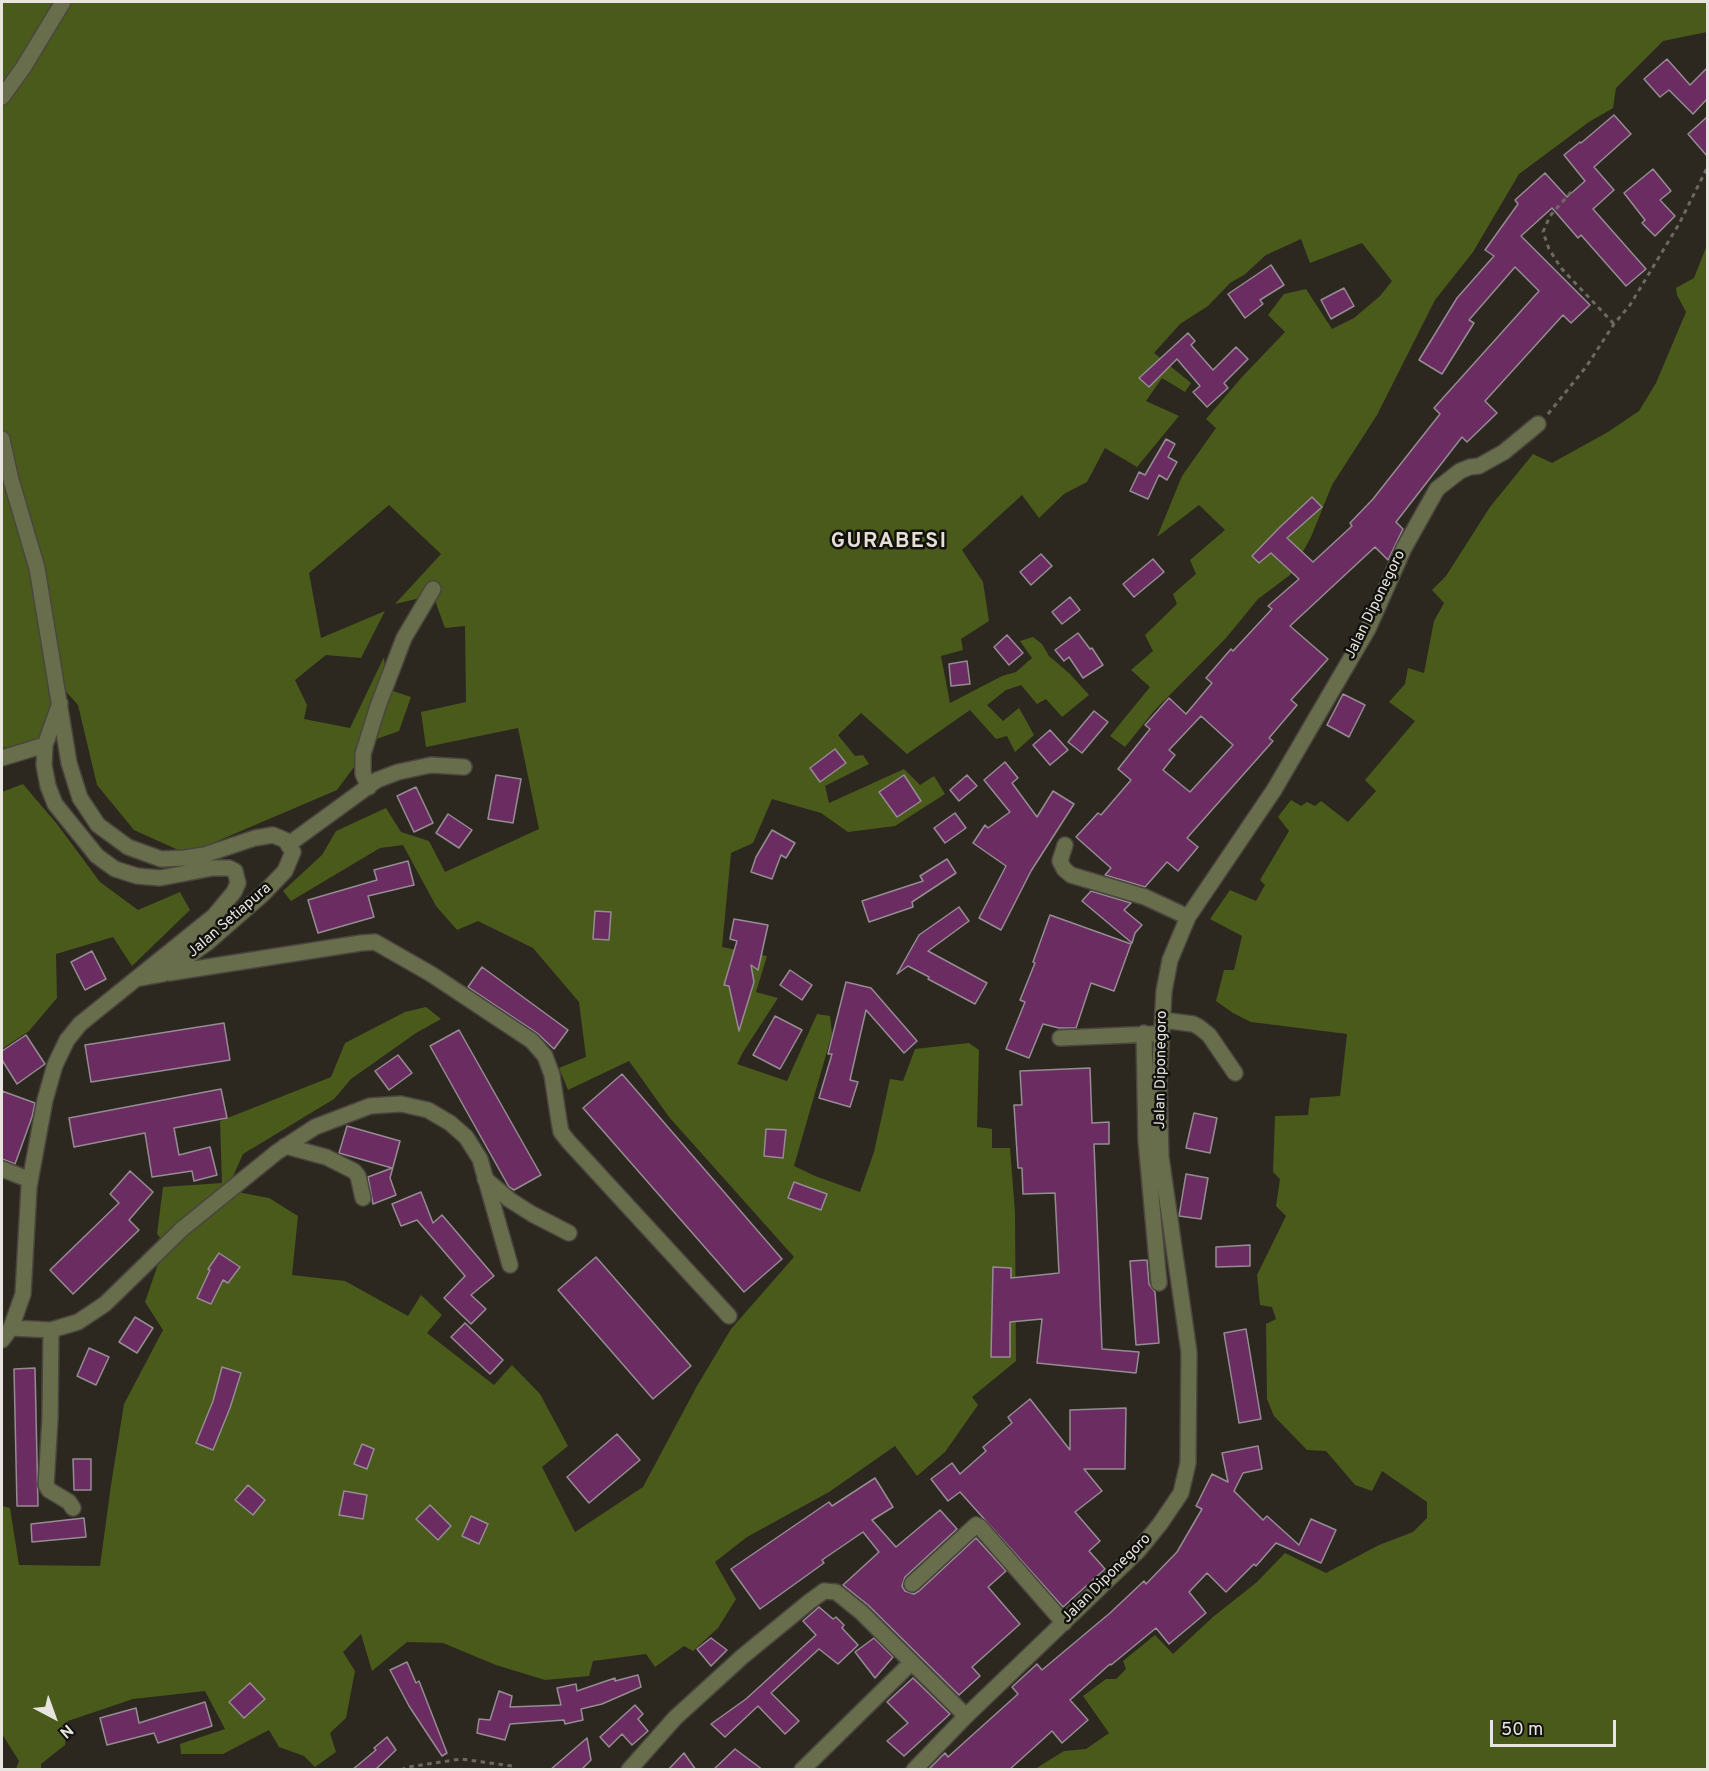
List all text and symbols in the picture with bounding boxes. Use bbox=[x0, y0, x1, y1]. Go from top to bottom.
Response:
district label: GURABESI bbox=[831, 530, 947, 556]
street label: Jalan Diponegoro bbox=[1342, 548, 1410, 662]
street label: Jalan Setiapura bbox=[185, 880, 275, 962]
street label: Jalan Diponegoro bbox=[1152, 1011, 1172, 1129]
street label: Jalan Diponegoro bbox=[1059, 1531, 1155, 1627]
north arrow bbox=[24, 1687, 84, 1747]
scale bar bbox=[1493, 1708, 1619, 1746]
text: N bbox=[55, 1719, 77, 1742]
text: 50 m bbox=[1501, 1719, 1543, 1742]

